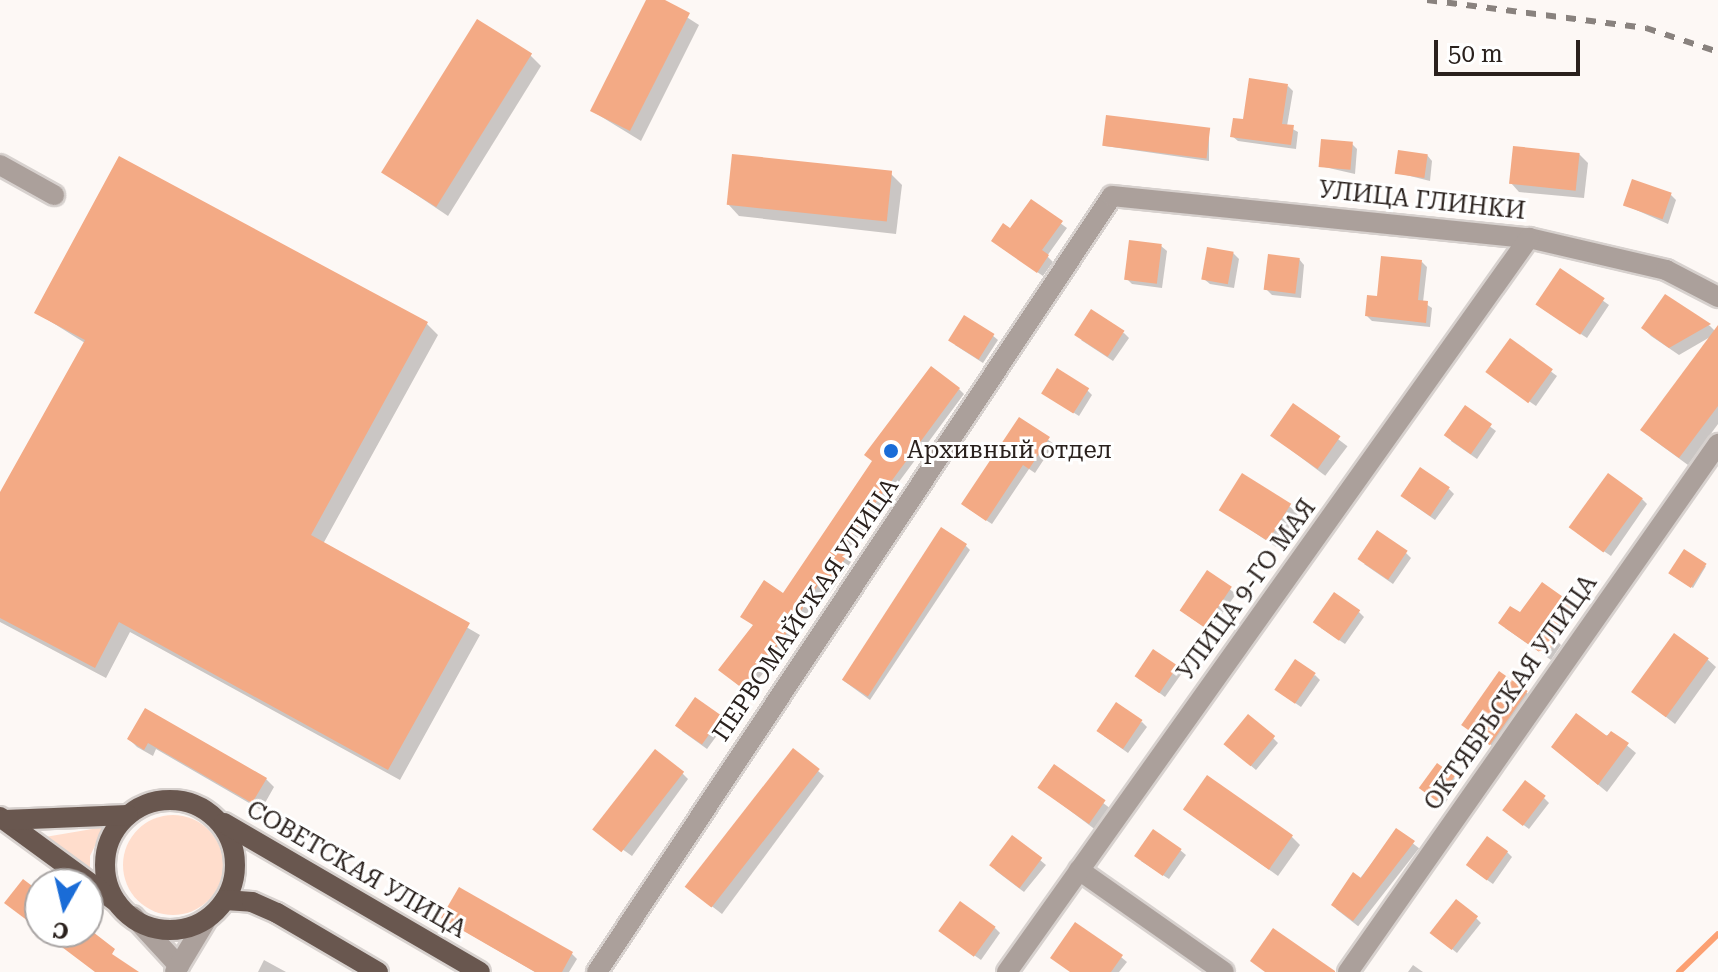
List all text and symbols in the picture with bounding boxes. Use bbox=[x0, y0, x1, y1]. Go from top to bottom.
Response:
scale bar bbox=[1438, 24, 1584, 74]
text: 50 m bbox=[1448, 40, 1503, 68]
street label: УЛИЦА ГЛИНКИ bbox=[1317, 176, 1527, 226]
place label: Архивный отдел bbox=[907, 437, 1112, 465]
marker: Архивный отдел bbox=[882, 442, 900, 460]
street label: ПЕРВОМАЙСКАЯ УЛИЦА bbox=[707, 473, 905, 747]
street label: УЛИЦА 9-ГО МАЯ bbox=[1172, 494, 1322, 686]
street label: ОКТЯБРЬСКАЯ УЛИЦА bbox=[1419, 570, 1603, 816]
street label: СОВЕТСКАЯ УЛИЦА bbox=[241, 795, 471, 945]
north arrow bbox=[24, 868, 104, 948]
text: С bbox=[52, 917, 70, 944]

